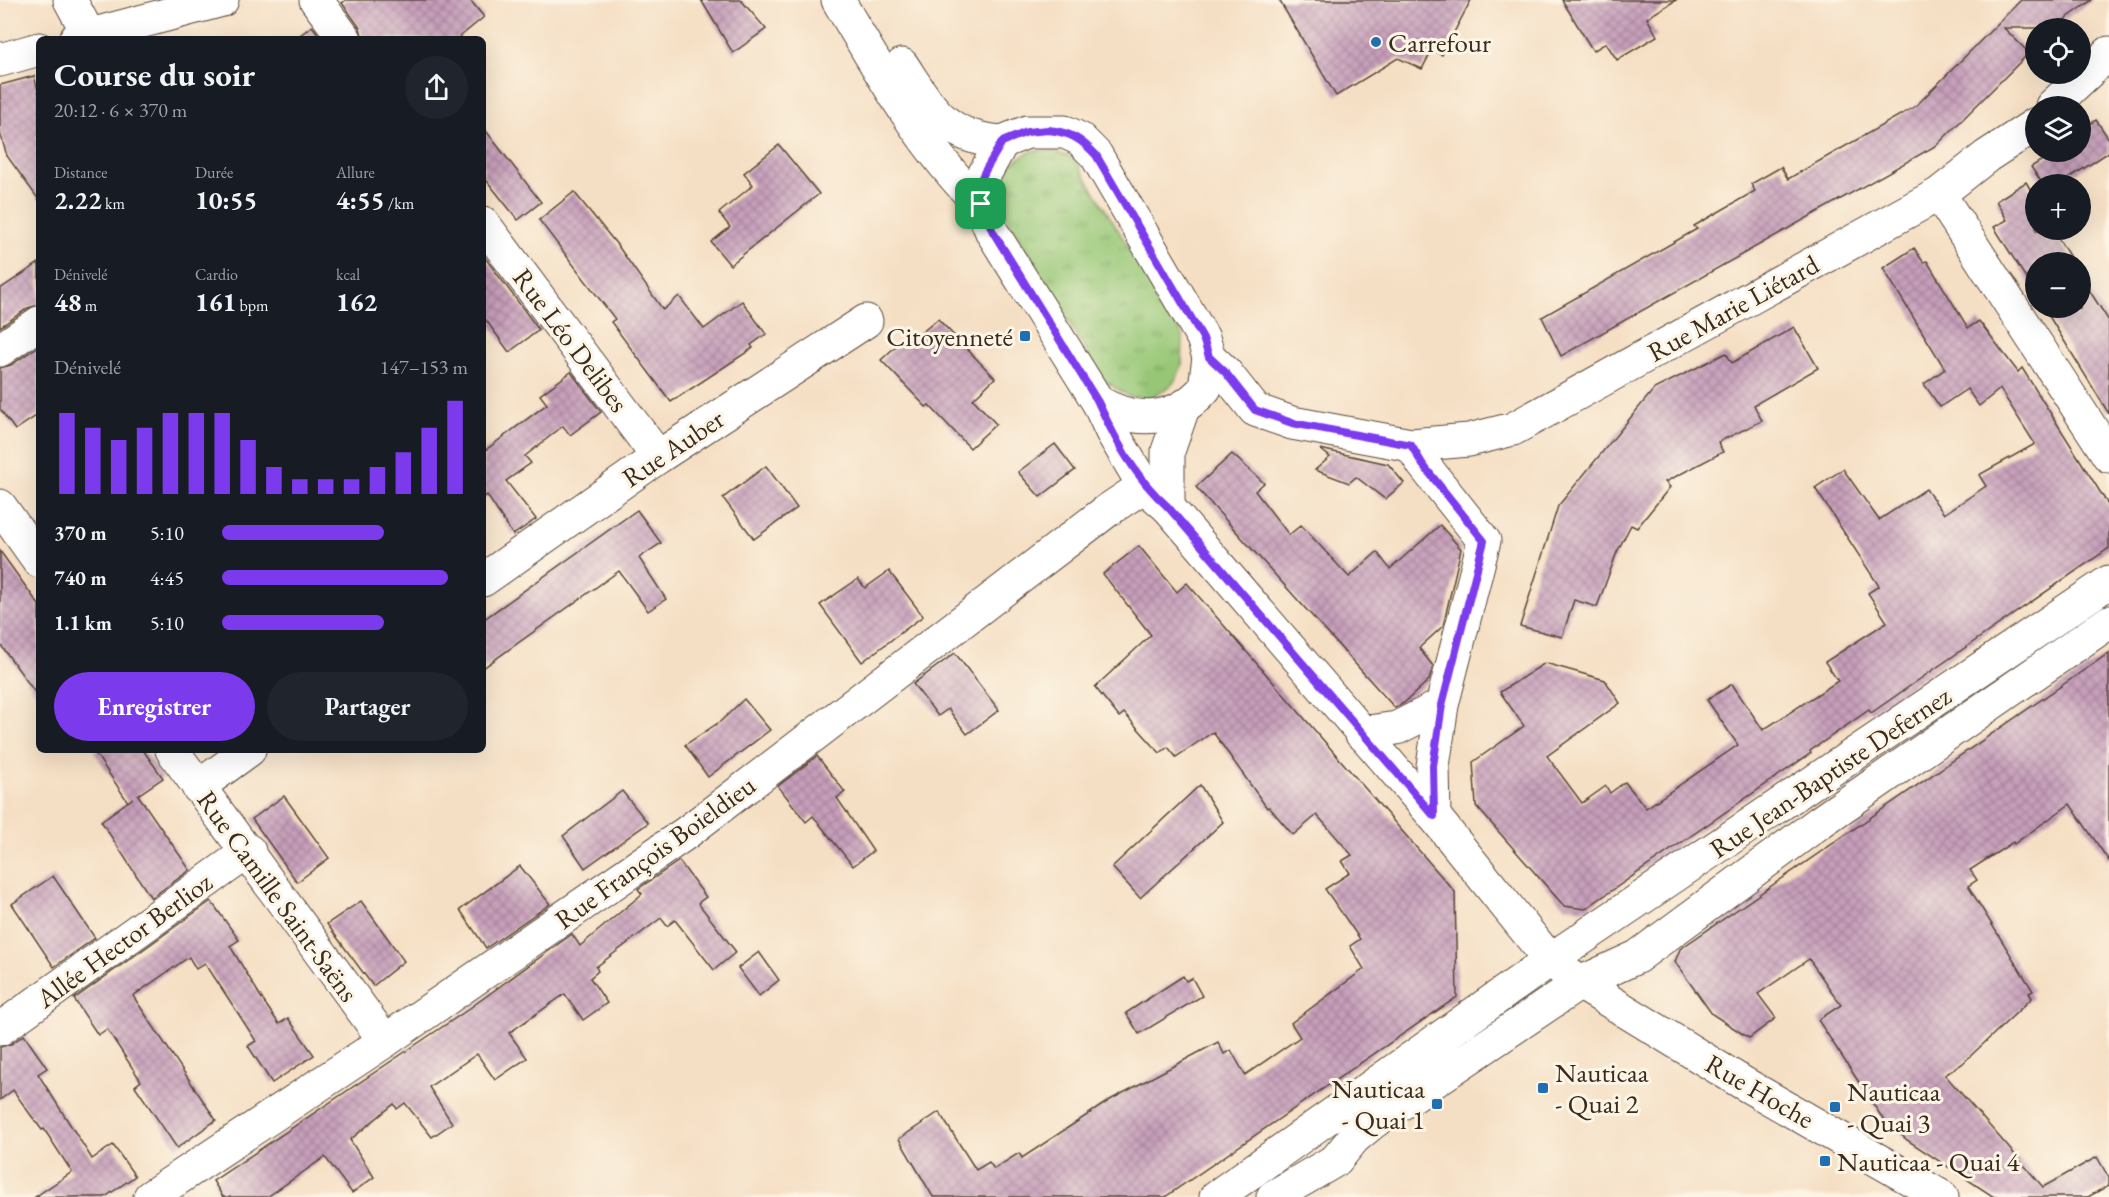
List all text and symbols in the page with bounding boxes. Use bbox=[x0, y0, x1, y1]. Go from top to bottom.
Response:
map controls bbox=[2025, 18, 2091, 318]
button: locate bbox=[2025, 18, 2091, 84]
place label: Carrefour bbox=[1388, 25, 1491, 60]
marker: Carrefour bbox=[1369, 35, 1383, 49]
text: Course du soir bbox=[54, 53, 255, 96]
button: share bbox=[405, 56, 468, 119]
button: layers bbox=[2025, 96, 2091, 162]
text: 20:12 · 6 × 370 m bbox=[54, 97, 187, 123]
text: Distance bbox=[54, 162, 107, 183]
text: Durée bbox=[195, 162, 233, 183]
text: Allure bbox=[336, 162, 375, 183]
button: + bbox=[2025, 174, 2091, 240]
pin bbox=[955, 178, 1006, 229]
text: 2.22 bbox=[54, 183, 102, 217]
text: 10:55 bbox=[195, 183, 257, 217]
text: 4:55 bbox=[336, 183, 385, 217]
icon: arrive bbox=[964, 187, 997, 220]
text: km bbox=[102, 193, 125, 214]
text: /km bbox=[385, 193, 414, 214]
street label: Rue Marie Liétard bbox=[1641, 246, 1825, 369]
button: − bbox=[2025, 252, 2091, 318]
street label: Rue Léo Delibes bbox=[505, 261, 637, 419]
text: Dénivelé bbox=[54, 264, 108, 285]
text: Cardio bbox=[195, 264, 238, 285]
text: kcal bbox=[336, 264, 360, 285]
text: 48 bbox=[54, 285, 82, 319]
text: 161 bbox=[195, 285, 236, 319]
text: 162 bbox=[336, 285, 377, 319]
text: m bbox=[82, 295, 97, 316]
text: bpm bbox=[236, 295, 268, 316]
place label: Citoyenneté bbox=[886, 319, 1013, 354]
marker: Citoyenneté bbox=[1018, 329, 1032, 343]
text: Dénivelé bbox=[54, 354, 121, 380]
text: 147–153 m bbox=[380, 354, 468, 380]
street label: Rue Auber bbox=[615, 401, 731, 495]
text: 370 m bbox=[54, 520, 107, 546]
text: 5:10 bbox=[150, 520, 184, 546]
text: 740 m bbox=[54, 565, 107, 591]
text: 4:45 bbox=[150, 565, 184, 591]
text: 1.1 km bbox=[54, 610, 112, 636]
text: 5:10 bbox=[150, 610, 184, 636]
button: Enregistrer bbox=[54, 672, 255, 741]
button: Partager bbox=[267, 672, 468, 741]
street label: Rue Jean-Baptiste Defernez bbox=[1703, 678, 1958, 866]
street label: Rue François Boieldieu bbox=[548, 767, 762, 937]
street label: Rue Camille Saint-Saëns bbox=[190, 783, 366, 1009]
street label: Allée Hector Berlioz bbox=[28, 864, 219, 1016]
street label: Rue Hoche bbox=[1699, 1046, 1821, 1136]
place label: Nauticaa - Quai 2 bbox=[1555, 1055, 1649, 1121]
place label: Nauticaa - Quai 1 bbox=[1331, 1071, 1425, 1137]
place label: Nauticaa - Quai 3 bbox=[1847, 1074, 1941, 1140]
marker: Nauticaa - Quai 2 bbox=[1536, 1081, 1550, 1095]
marker: Nauticaa - Quai 1 bbox=[1430, 1097, 1444, 1111]
marker: Nauticaa - Quai 3 bbox=[1828, 1100, 1842, 1114]
place label: Nauticaa - Quai 4 bbox=[1837, 1144, 2020, 1179]
marker: Nauticaa - Quai 4 bbox=[1818, 1154, 1832, 1168]

